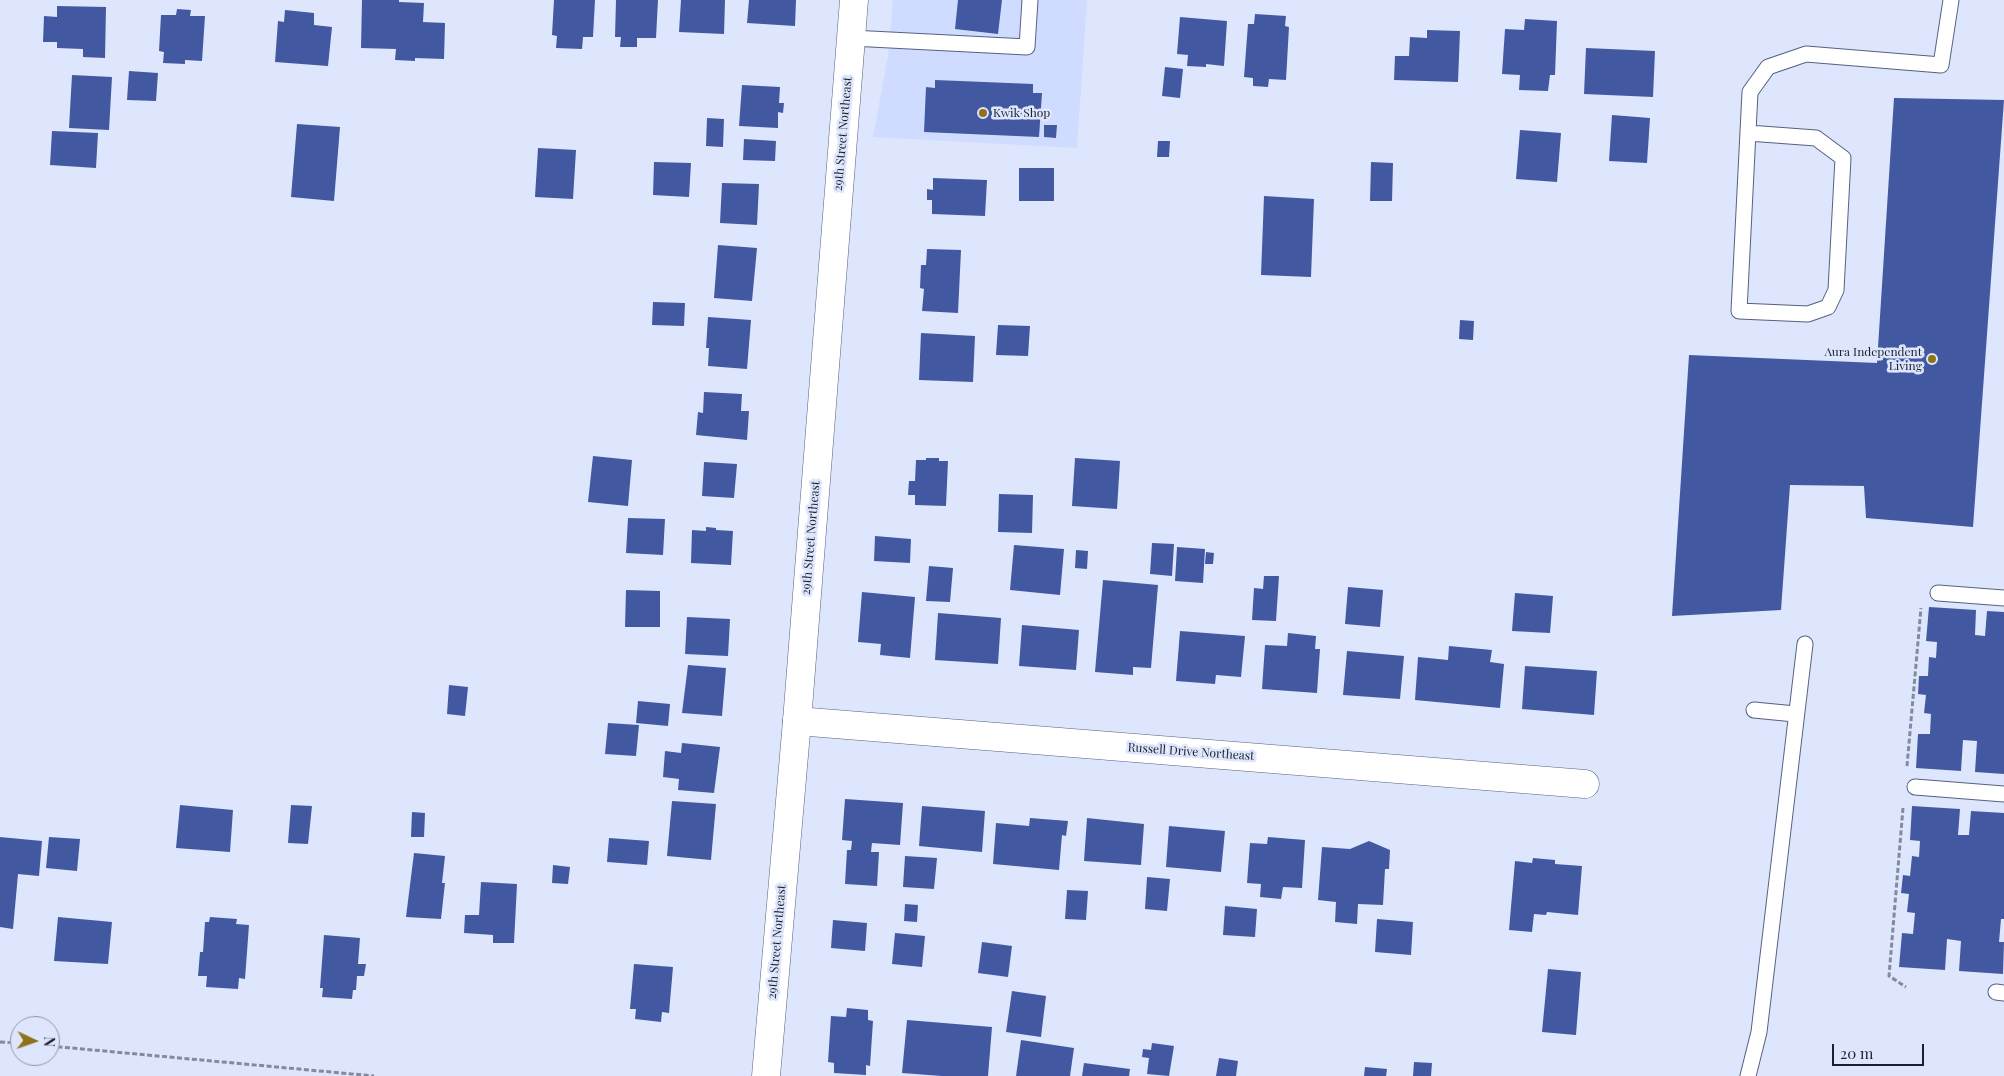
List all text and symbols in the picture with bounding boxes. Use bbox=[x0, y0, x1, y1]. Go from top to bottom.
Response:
street label: 29th Street Northeast bbox=[831, 76, 855, 192]
place label: Kwik Shop bbox=[993, 106, 1050, 120]
marker: Kwik Shop bbox=[977, 107, 989, 119]
place label: Aura Independent Living bbox=[1825, 345, 1922, 373]
marker: Aura Independent Living bbox=[1926, 353, 1938, 365]
street label: 29th Street Northeast bbox=[799, 480, 823, 596]
street label: Russell Drive Northeast bbox=[1127, 740, 1255, 764]
street label: 29th Street Northeast bbox=[765, 884, 789, 1000]
north arrow bbox=[10, 1016, 60, 1066]
scale bar bbox=[1834, 1034, 1926, 1066]
text: N bbox=[40, 1036, 59, 1047]
text: 20 m bbox=[1840, 1043, 1873, 1063]

